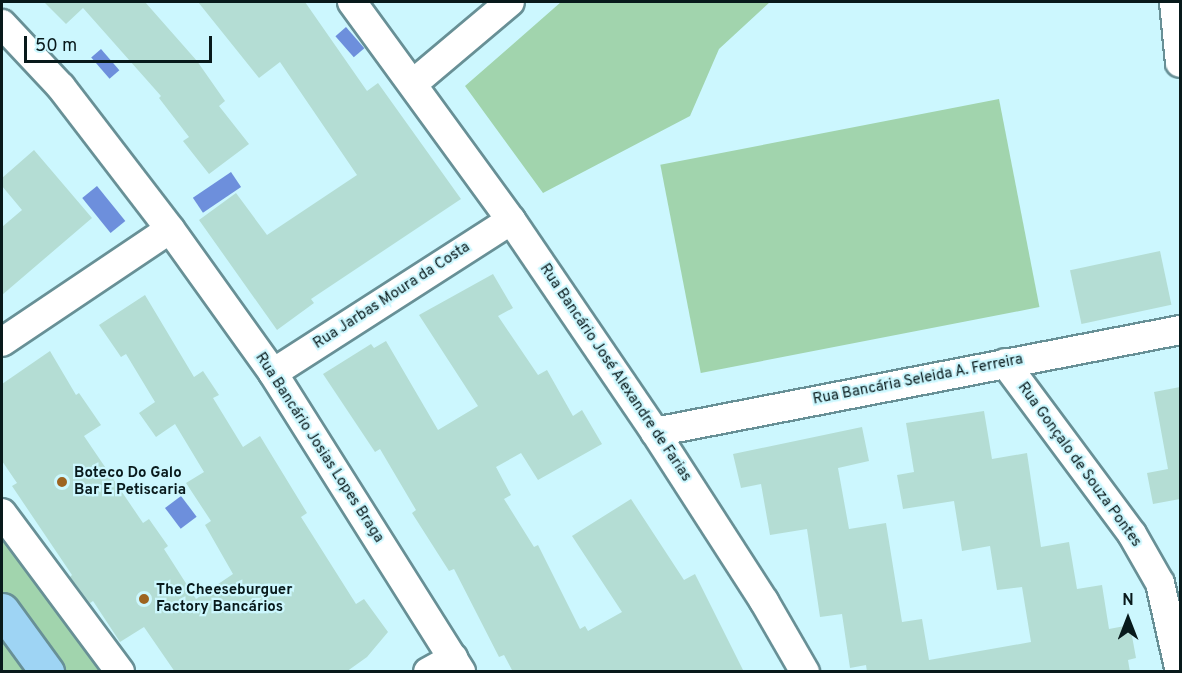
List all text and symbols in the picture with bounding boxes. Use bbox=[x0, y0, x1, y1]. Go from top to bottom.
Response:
scale bar bbox=[27, 24, 214, 62]
text: 50 m bbox=[35, 35, 77, 58]
street label: Rua Jarbas Moura da Costa bbox=[310, 239, 474, 353]
street label: Rua Bancário José Alexandre de Farias bbox=[535, 260, 695, 486]
street label: Rua Bancário Josias Lopes Braga bbox=[251, 350, 387, 546]
street label: Rua Bancária Seleida A. Ferreira bbox=[811, 351, 1025, 409]
street label: Rua Gonçalo de Souza Pontes bbox=[1013, 379, 1145, 551]
place label: Boteco Do Galo Bar E Petiscaria bbox=[74, 464, 186, 499]
marker: Boteco Do Galo Bar E Petiscaria bbox=[55, 475, 69, 489]
place label: The Cheeseburguer Factory Bancários bbox=[156, 581, 293, 616]
north arrow bbox=[1098, 589, 1158, 649]
text: N bbox=[1122, 591, 1134, 611]
marker: The Cheeseburguer Factory Bancários bbox=[137, 592, 151, 606]

